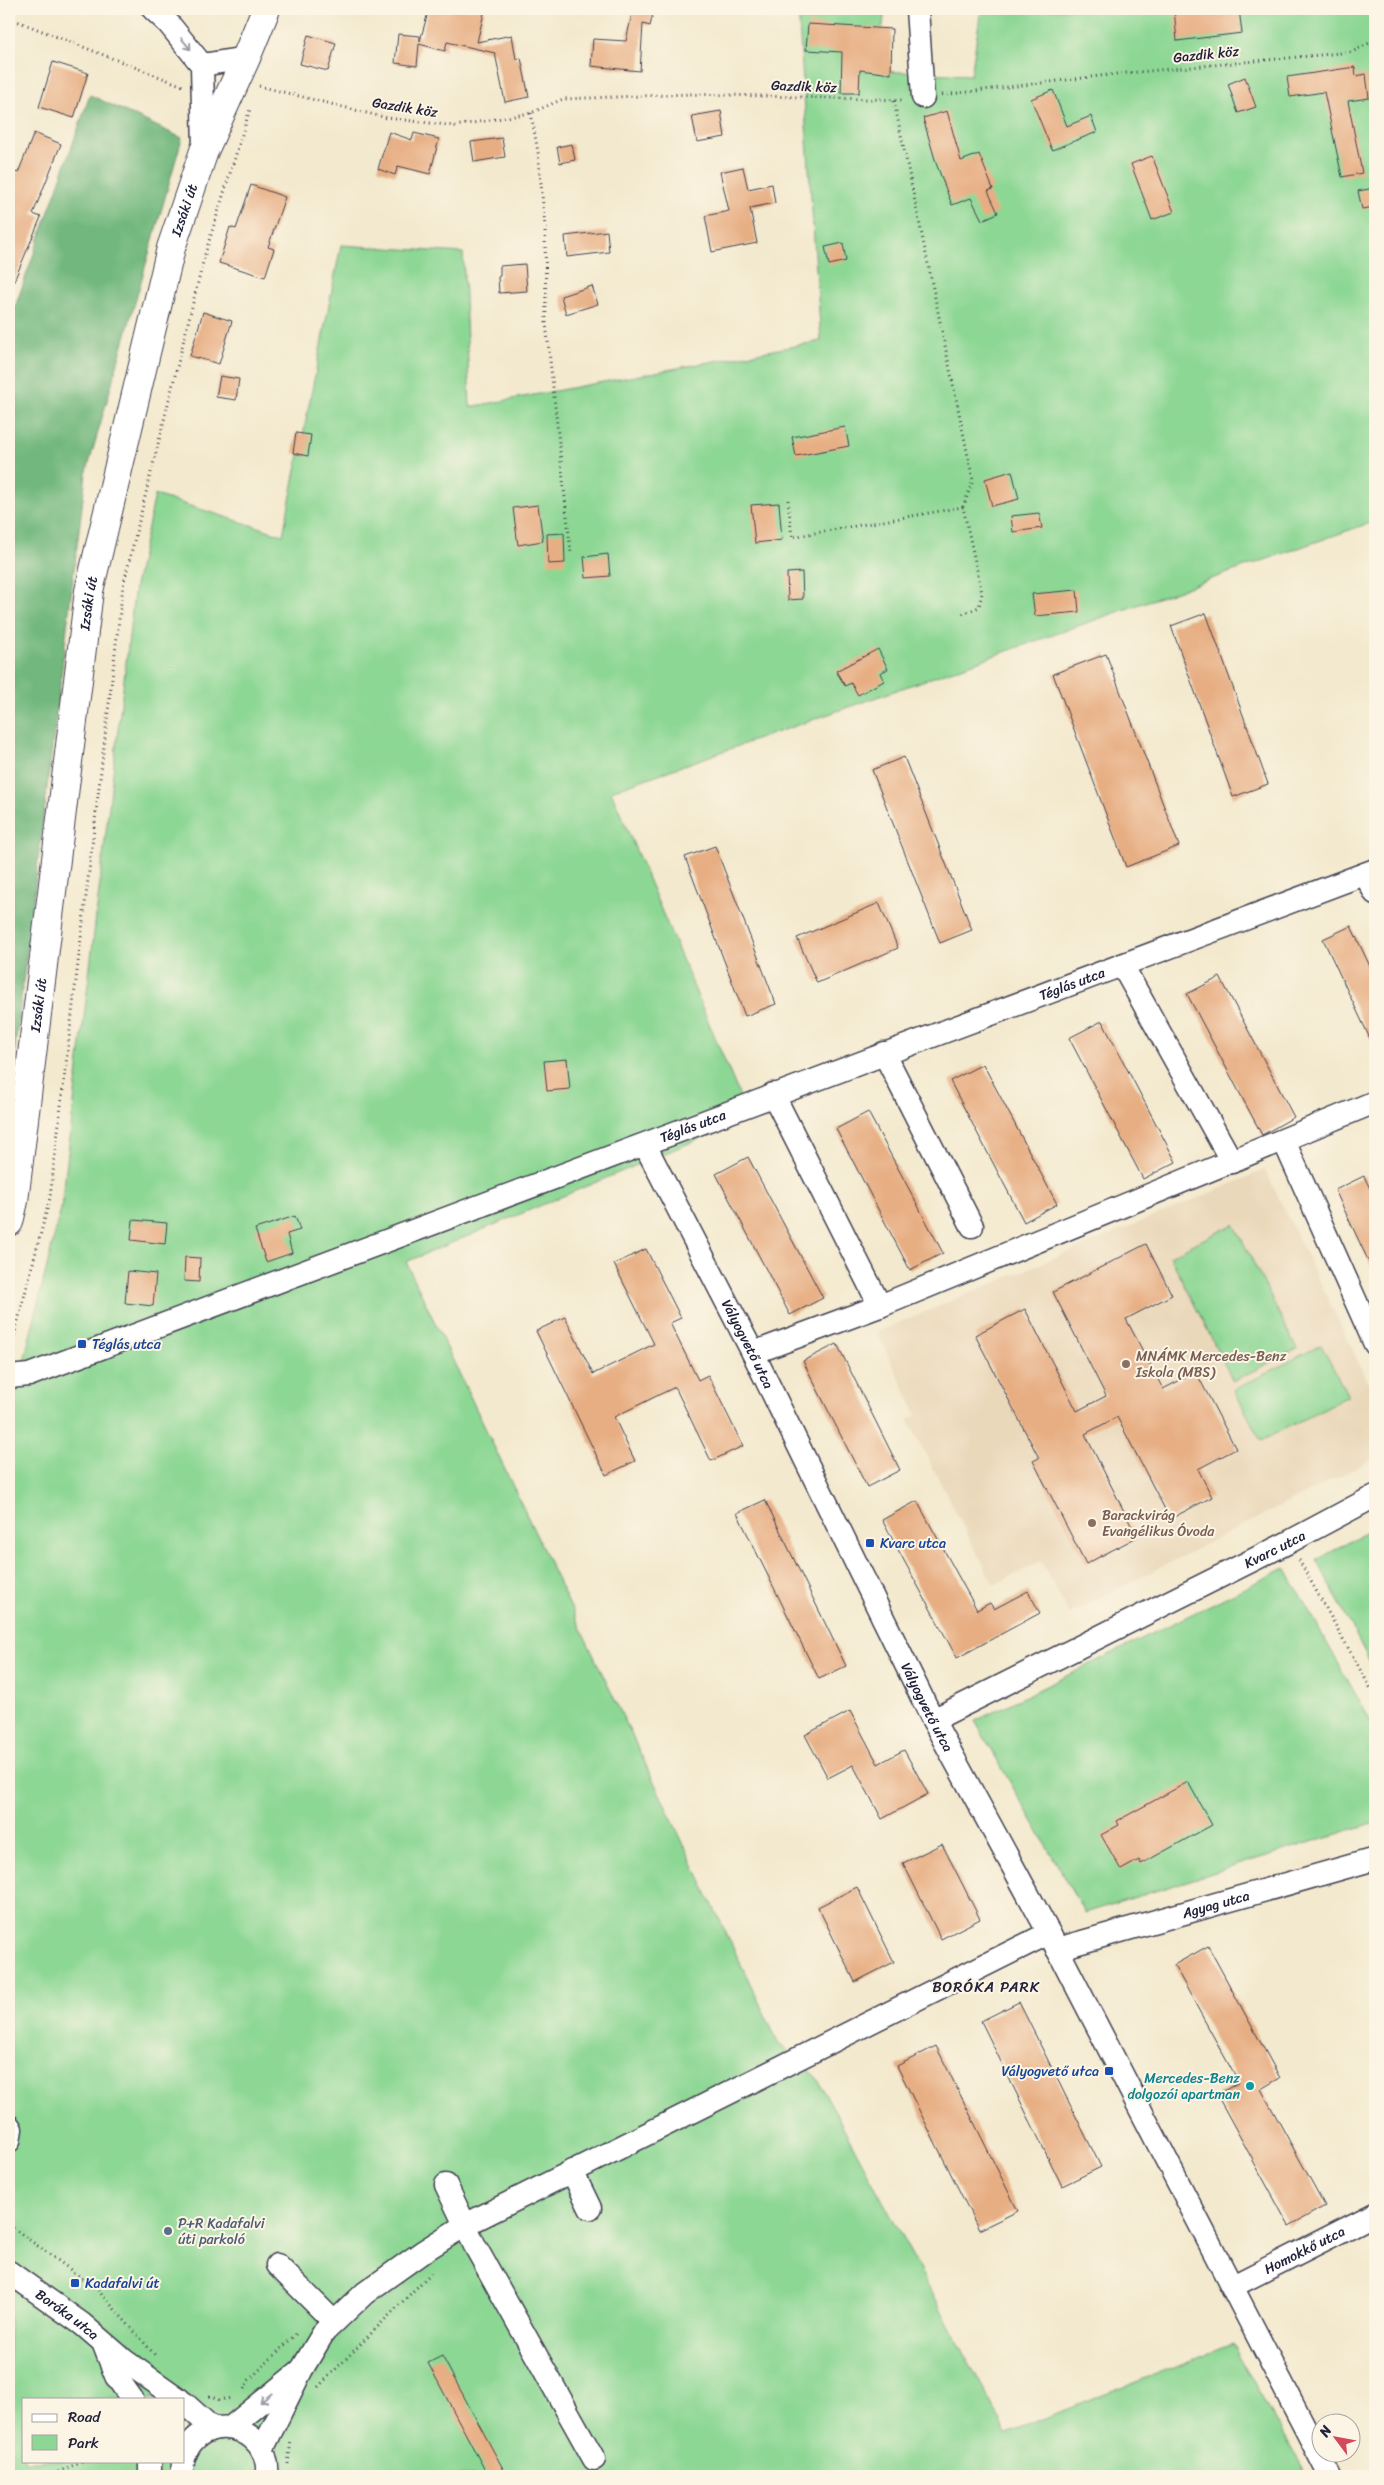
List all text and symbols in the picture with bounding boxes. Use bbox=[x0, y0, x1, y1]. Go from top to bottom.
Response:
one-way arrow bbox=[180, 38, 191, 51]
street label: Gazdik köz bbox=[1172, 39, 1240, 70]
street label: Gazdik köz bbox=[771, 73, 838, 100]
street label: Gazdik köz bbox=[370, 90, 440, 125]
street label: Izsáki út bbox=[164, 180, 205, 241]
street label: Izsáki út bbox=[72, 574, 105, 633]
street label: Téglás utca bbox=[1035, 960, 1110, 1008]
street label: Izsáki út bbox=[23, 977, 54, 1035]
street label: Téglás utca bbox=[656, 1102, 730, 1150]
street label: Vályogvető utca bbox=[714, 1295, 781, 1393]
place label: Téglás utca bbox=[92, 1332, 162, 1357]
marker: Téglás utca bbox=[76, 1338, 88, 1350]
place label: MNÁMK Mercedes-Benz Iskola (MBS) bbox=[1135, 1344, 1287, 1385]
marker: MNÁMK Mercedes-Benz Iskola (MBS) bbox=[1120, 1358, 1132, 1370]
place label: Barackvirág Evangélikus Óvoda bbox=[1102, 1503, 1215, 1544]
marker: Barackvirág Evangélikus Óvoda bbox=[1086, 1517, 1098, 1529]
street label: Kvarc utca bbox=[1240, 1523, 1310, 1576]
place label: Kvarc utca bbox=[880, 1531, 946, 1556]
marker: Kvarc utca bbox=[864, 1537, 876, 1549]
street label: Vályogvető utca bbox=[894, 1658, 960, 1757]
street label: Agyag utca bbox=[1178, 1883, 1252, 1926]
district label: BORÓKA PARK bbox=[932, 1974, 1040, 2000]
place label: Vályogvető utca bbox=[1001, 2059, 1099, 2084]
marker: Vályogvető utca bbox=[1103, 2065, 1115, 2077]
place label: Mercedes-Benz dolgozói apartman bbox=[1127, 2066, 1240, 2107]
marker: Mercedes-Benz dolgozói apartman bbox=[1244, 2080, 1256, 2092]
place label: P+R Kadafalvi úti parkoló bbox=[178, 2211, 266, 2252]
street label: Homokkő utca bbox=[1260, 2219, 1350, 2281]
marker: P+R Kadafalvi úti parkoló bbox=[162, 2225, 174, 2237]
place label: Kadafalvi út bbox=[85, 2271, 160, 2296]
marker: Kadafalvi út bbox=[69, 2277, 81, 2289]
street label: Boróka utca bbox=[30, 2282, 105, 2347]
one-way arrow bbox=[260, 2393, 273, 2404]
legend bbox=[22, 2398, 185, 2462]
text: Road bbox=[68, 2404, 101, 2430]
north arrow bbox=[1312, 2412, 1362, 2462]
text: N bbox=[1312, 2420, 1339, 2443]
text: Park bbox=[68, 2430, 99, 2456]

